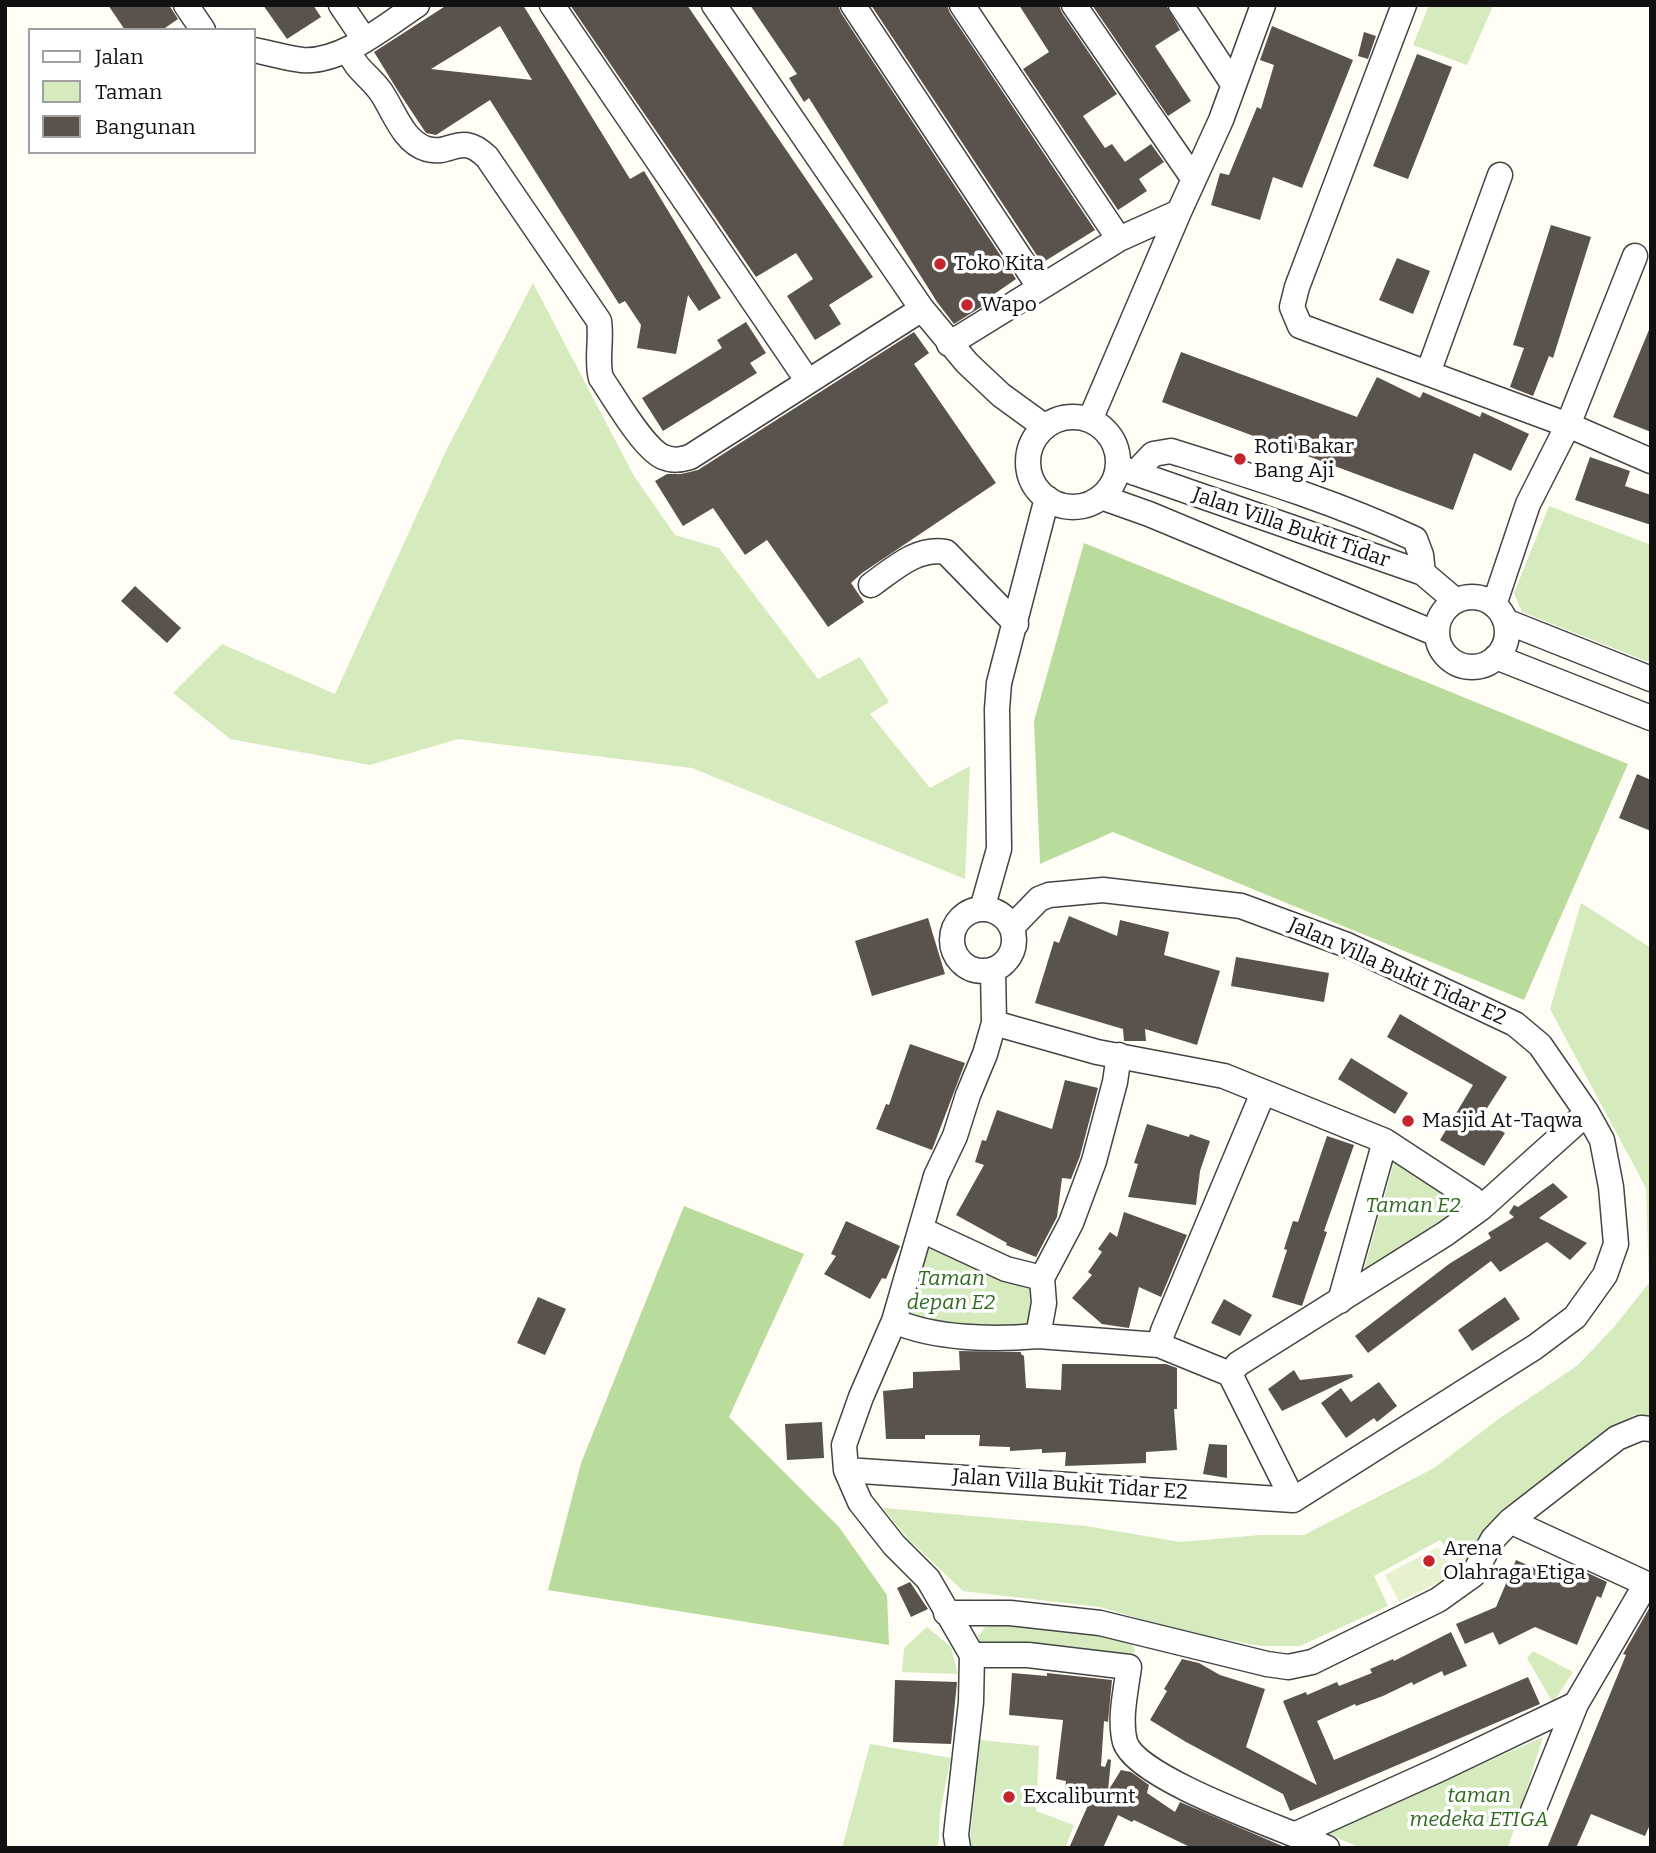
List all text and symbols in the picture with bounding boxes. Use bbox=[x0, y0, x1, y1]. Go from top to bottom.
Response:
legend bbox=[28, 28, 256, 154]
text: Jalan bbox=[95, 44, 144, 70]
text: Taman bbox=[95, 79, 162, 105]
text: Bangunan bbox=[95, 114, 196, 140]
place label: Toko Kita bbox=[954, 251, 1044, 277]
marker: Toko Kita bbox=[932, 256, 948, 272]
place label: Wapo bbox=[981, 292, 1037, 318]
marker: Wapo bbox=[959, 297, 975, 313]
place label: Roti Bakar Bang Aji bbox=[1254, 434, 1354, 484]
marker: Roti Bakar Bang Aji bbox=[1232, 451, 1248, 467]
street label: Jalan Villa Bukit Tidar bbox=[1189, 482, 1393, 574]
street label: Jalan Villa Bukit Tidar E2 bbox=[1284, 913, 1510, 1031]
place label: Masjid At-Taqwa bbox=[1422, 1108, 1583, 1134]
marker: Masjid At-Taqwa bbox=[1400, 1113, 1416, 1129]
park label: Taman E2 bbox=[1365, 1193, 1461, 1219]
park label: Taman depan E2 bbox=[907, 1266, 995, 1316]
street label: Jalan Villa Bukit Tidar E2 bbox=[952, 1464, 1188, 1506]
place label: Arena Olahraga Etiga bbox=[1443, 1536, 1586, 1586]
marker: Arena Olahraga Etiga bbox=[1421, 1553, 1437, 1569]
park label: taman medeka ETIGA bbox=[1409, 1783, 1549, 1833]
place label: Excaliburnt bbox=[1023, 1784, 1136, 1810]
marker: Excaliburnt bbox=[1001, 1789, 1017, 1805]

